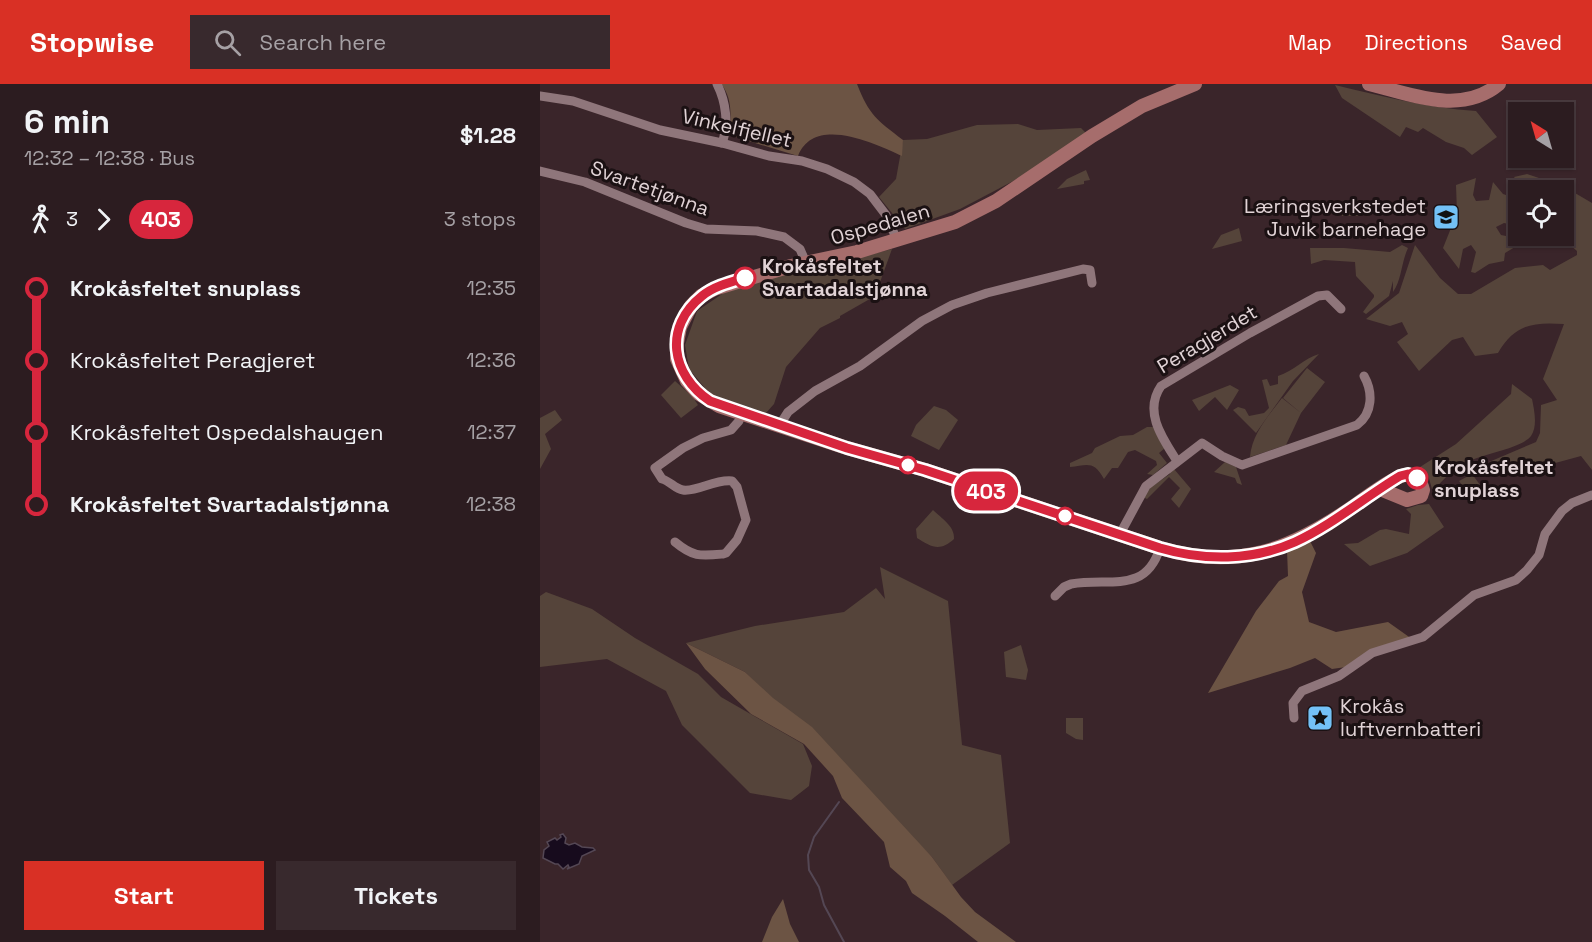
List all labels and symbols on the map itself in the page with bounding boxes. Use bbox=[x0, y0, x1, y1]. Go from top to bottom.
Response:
north arrow bbox=[1508, 102, 1574, 168]
street label: Vinkelfjellet bbox=[679, 103, 795, 153]
street label: Svartetjønna bbox=[587, 154, 713, 222]
place label: Læringsverkstedet Juvik barnehage bbox=[1244, 193, 1426, 242]
street label: Ospedalen bbox=[827, 197, 933, 251]
school or university icon: Læringsverkstedet Juvik barnehage bbox=[1431, 202, 1461, 232]
place label: Krokåsfeltet Svartadalstjønna bbox=[762, 253, 928, 302]
marker: Krokåsfeltet Svartadalstjønna bbox=[734, 267, 756, 289]
street label: Peragjerdet bbox=[1152, 299, 1262, 379]
place label: Krokåsfeltet snuplass bbox=[1434, 454, 1554, 503]
unlabelled marker bbox=[899, 456, 917, 474]
marker: Krokåsfeltet snuplass bbox=[1406, 467, 1428, 489]
line badge: 403 bbox=[952, 472, 1020, 510]
unlabelled marker bbox=[1056, 507, 1074, 525]
place label: Krokås luftvernbatteri bbox=[1340, 693, 1481, 742]
place icon: Krokås luftvernbatteri bbox=[1305, 703, 1335, 733]

